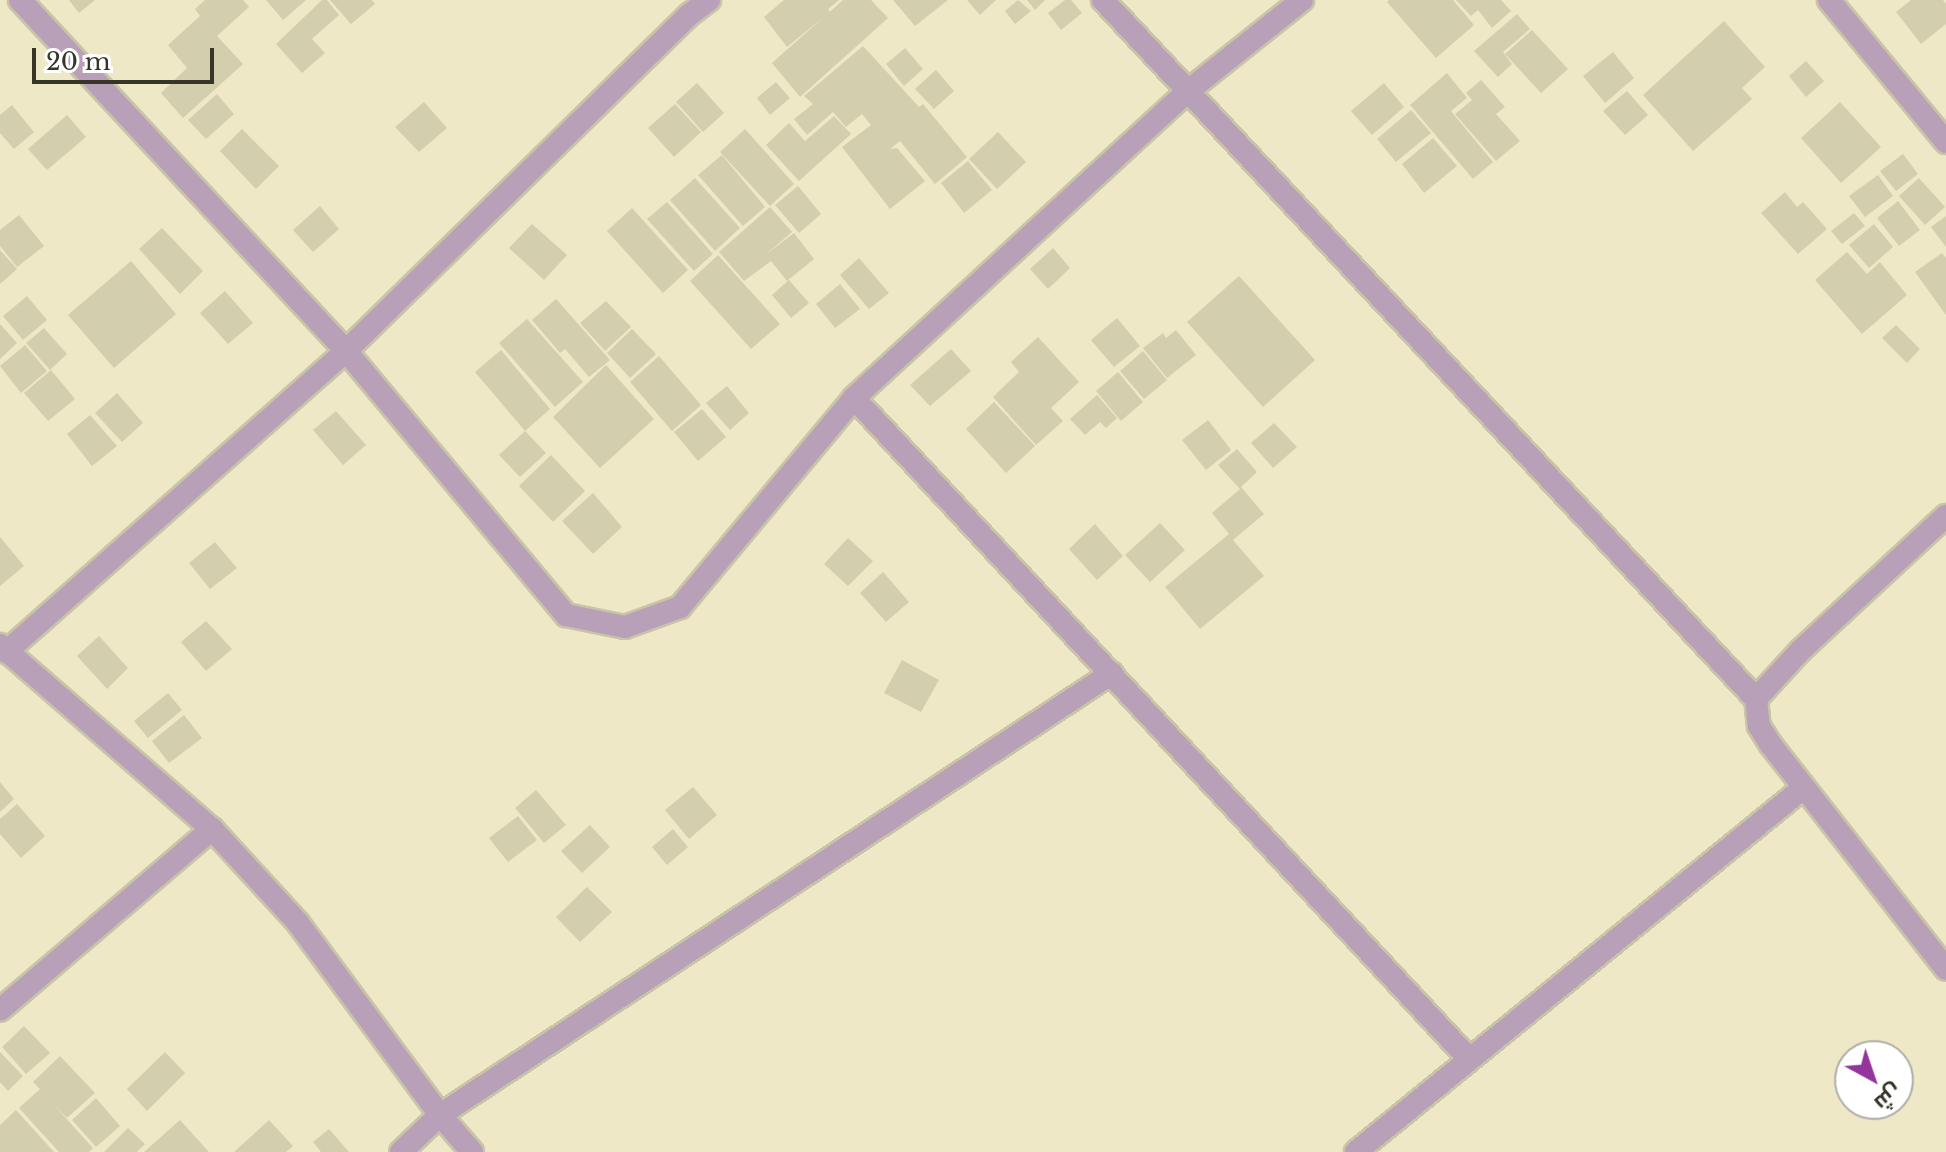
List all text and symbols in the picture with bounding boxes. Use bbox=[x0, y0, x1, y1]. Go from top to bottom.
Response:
scale bar bbox=[36, 32, 218, 82]
text: 20 m bbox=[46, 47, 111, 76]
north arrow bbox=[1834, 1040, 1914, 1120]
text: ش bbox=[1869, 1078, 1908, 1117]

